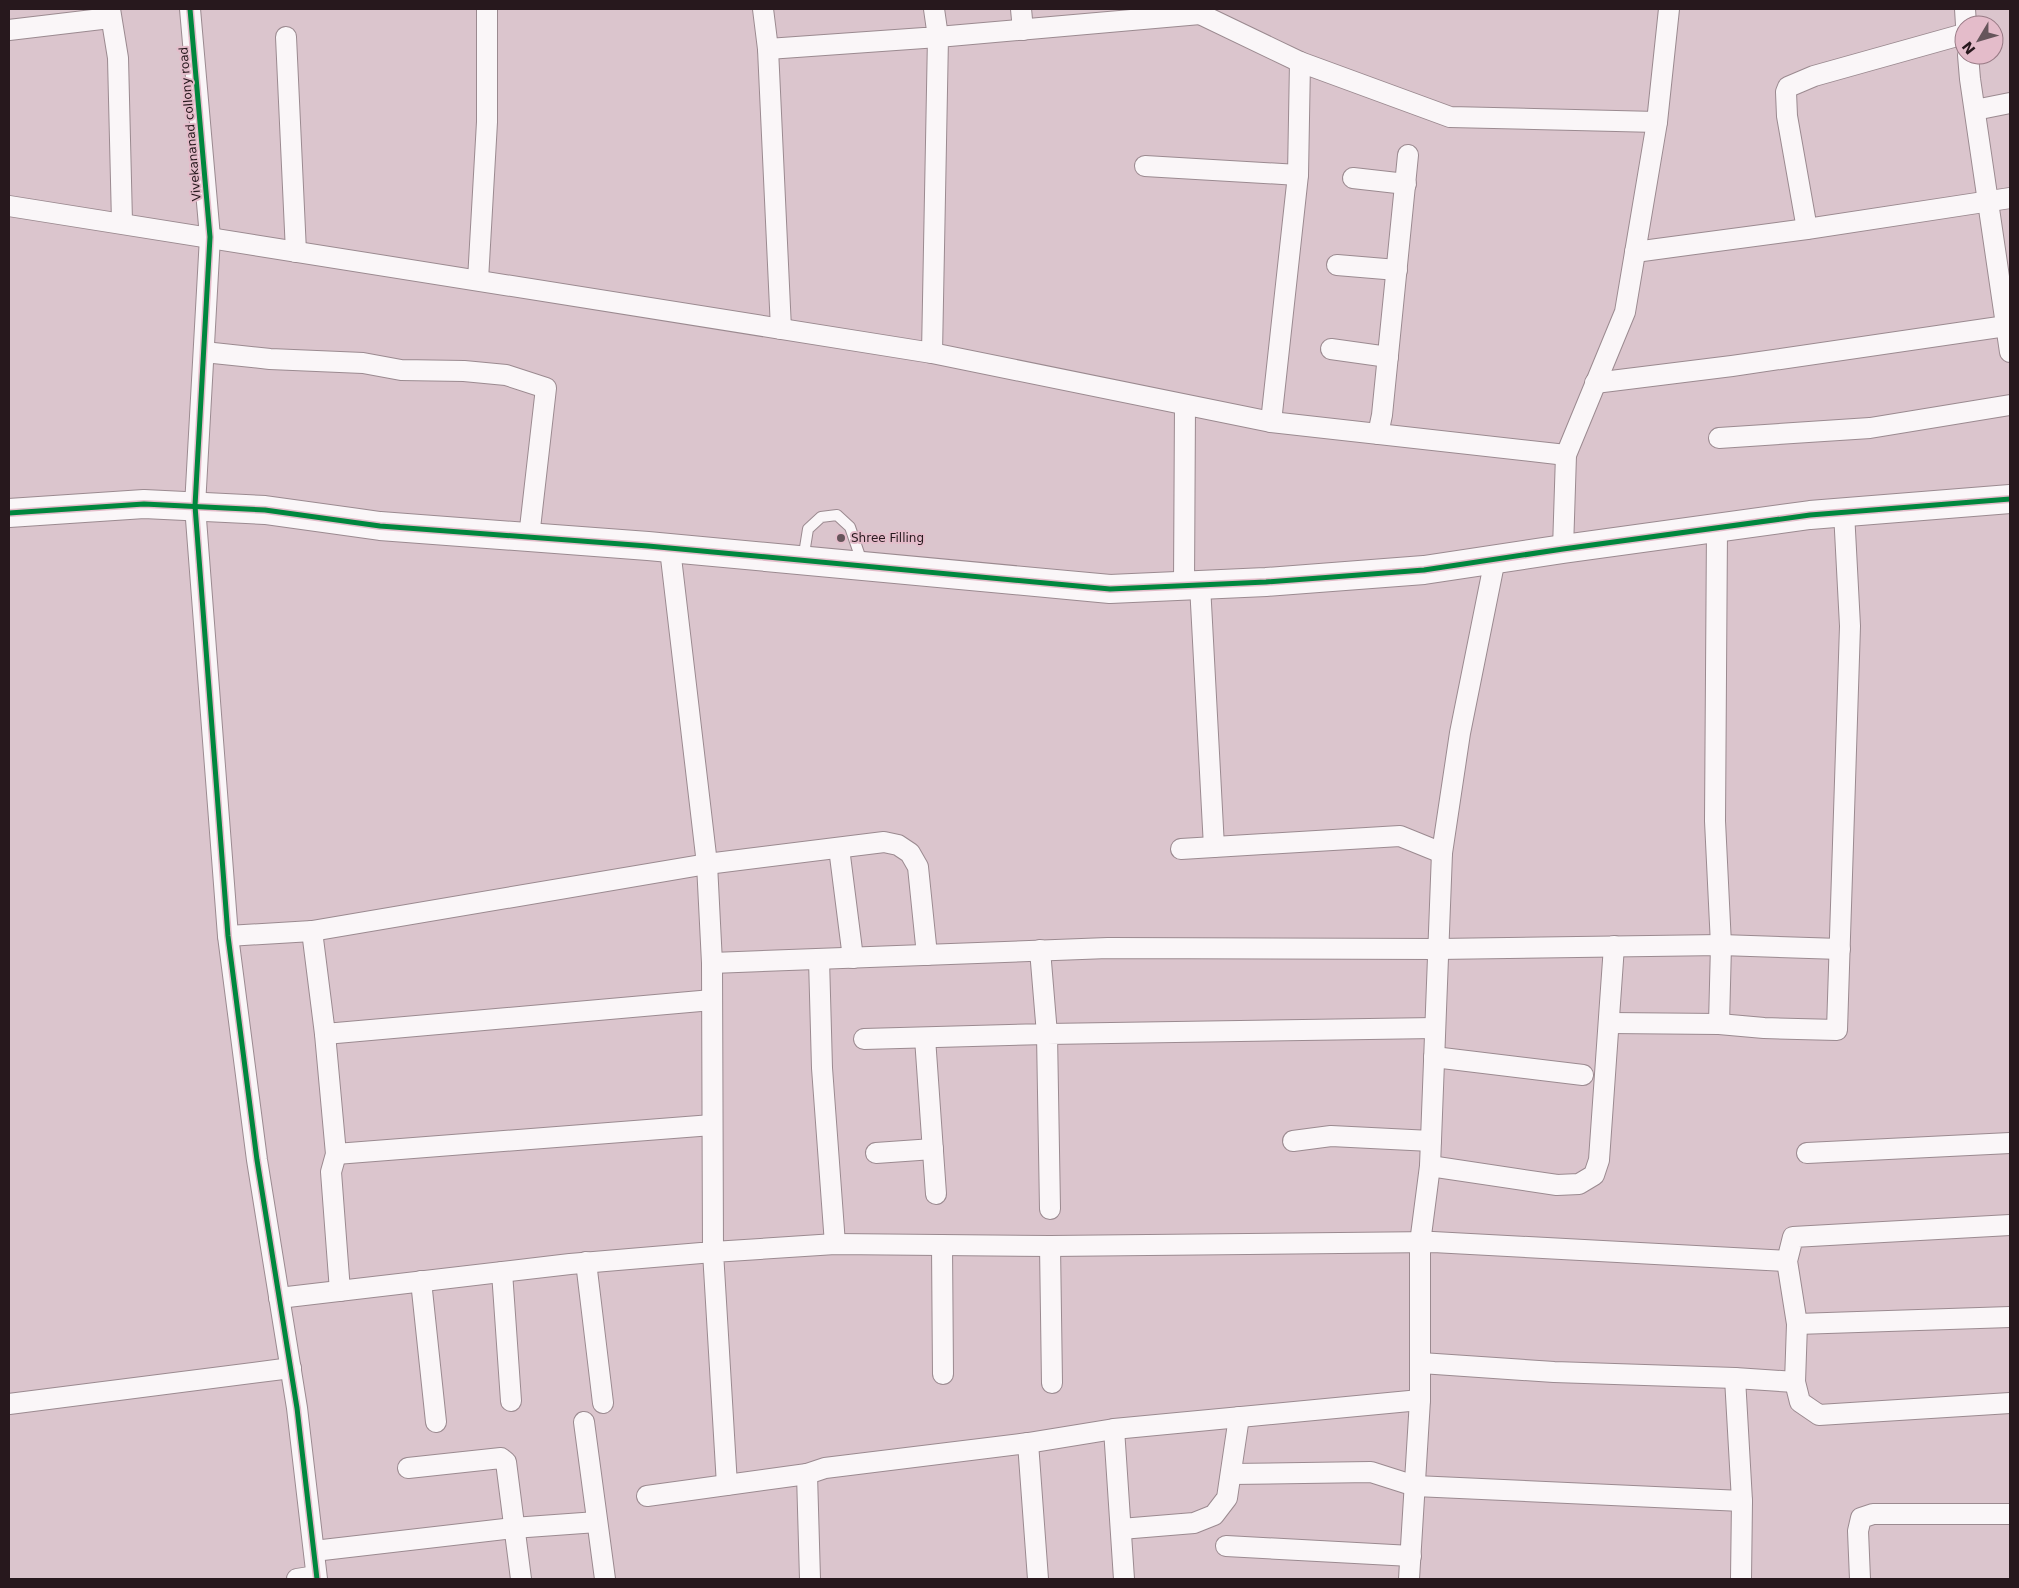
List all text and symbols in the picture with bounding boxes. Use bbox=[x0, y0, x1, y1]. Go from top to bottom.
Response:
north arrow bbox=[1954, 15, 2004, 65]
text: N bbox=[1959, 38, 1979, 58]
street label: Vivekananad collony road bbox=[176, 46, 204, 202]
place label: Shree Filling bbox=[851, 531, 924, 545]
marker: Shree Filling bbox=[835, 532, 847, 544]

